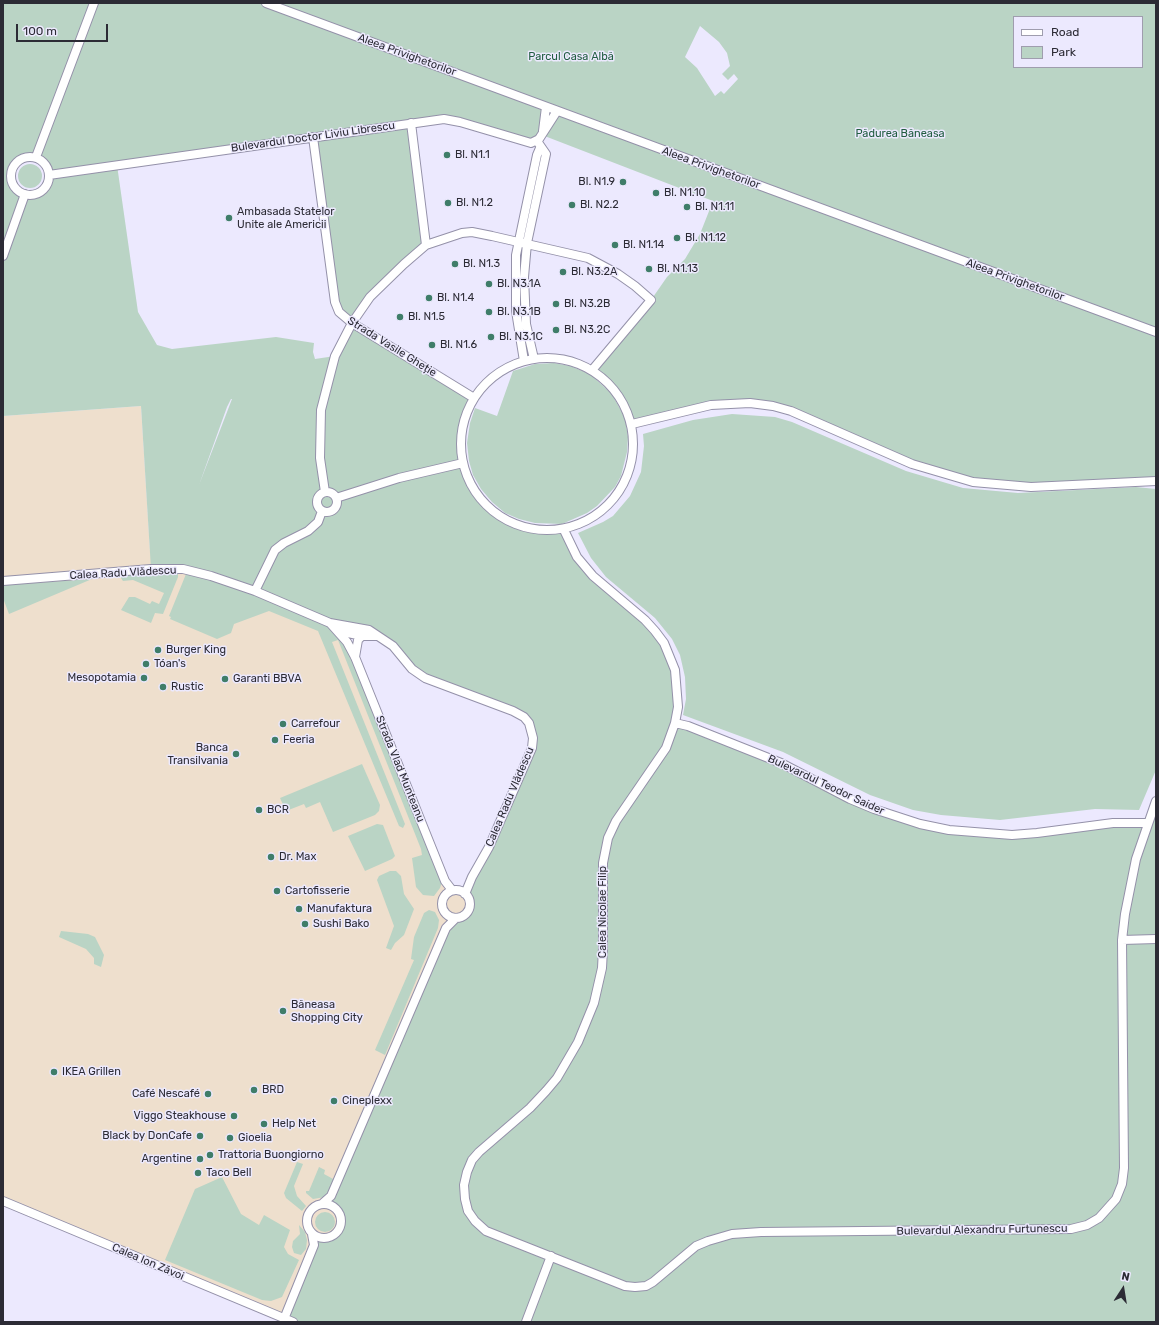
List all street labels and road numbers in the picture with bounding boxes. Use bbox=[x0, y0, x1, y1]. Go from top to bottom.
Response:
street label: Aleea Privighetorilor bbox=[356, 31, 458, 79]
street label: Bulevardul Doctor Liviu Librescu bbox=[230, 119, 396, 155]
street label: Aleea Privighetorilor bbox=[660, 144, 762, 192]
street label: Aleea Privighetorilor bbox=[964, 256, 1066, 304]
street label: Strada Vasile Gheție bbox=[345, 314, 439, 380]
street label: Calea Radu Vlădescu bbox=[69, 564, 177, 582]
street label: Strada Vlad Munteanu bbox=[373, 714, 427, 824]
street label: Calea Radu Vlădescu bbox=[483, 745, 537, 849]
street label: Bulevardul Teodor Saider bbox=[766, 752, 886, 818]
street label: Calea Nicolae Filip bbox=[596, 866, 610, 958]
street label: Bulevardul Alexandru Furtunescu bbox=[896, 1222, 1068, 1238]
street label: Calea Ion Zăvoi bbox=[110, 1241, 186, 1283]

